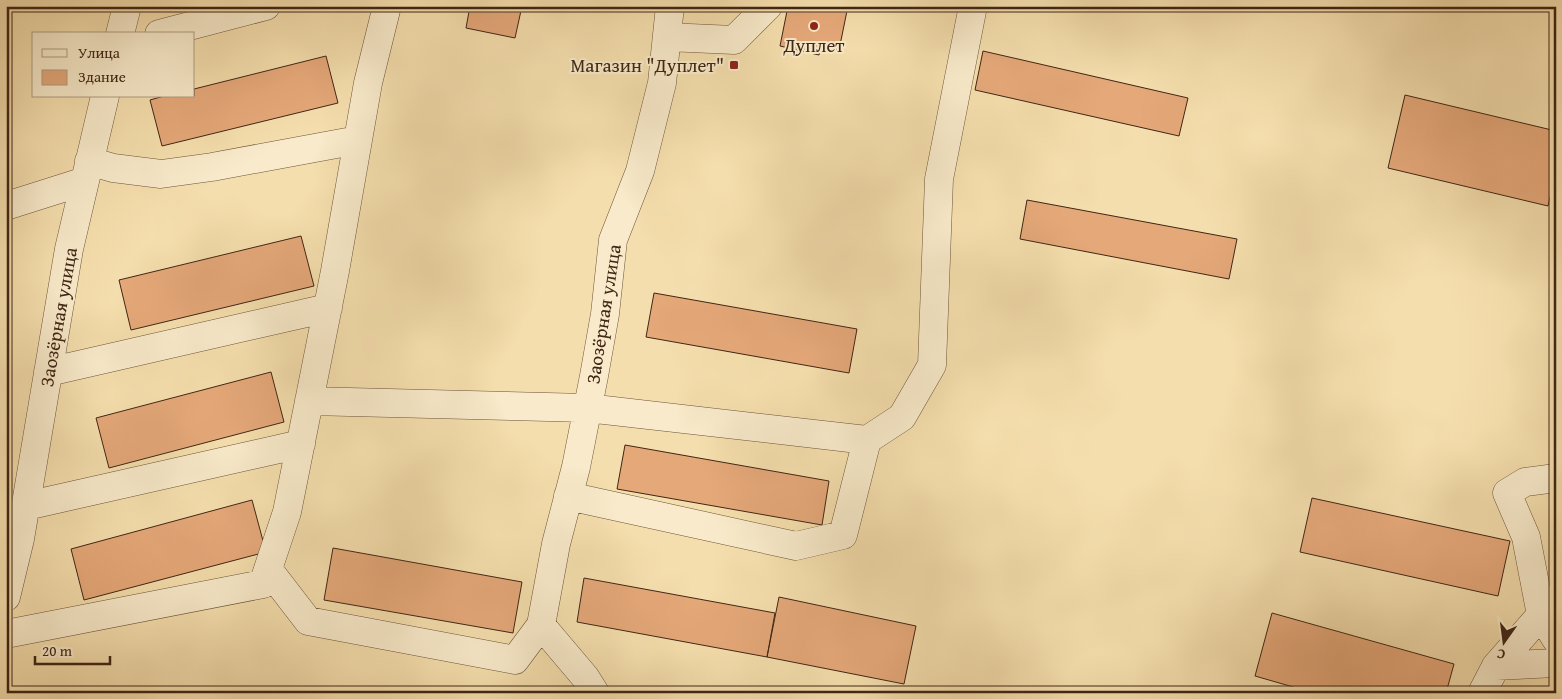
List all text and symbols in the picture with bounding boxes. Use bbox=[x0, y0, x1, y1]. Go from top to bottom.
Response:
marker: Дуплет bbox=[808, 20, 820, 32]
place label: Дуплет bbox=[782, 31, 845, 59]
legend bbox=[32, 32, 195, 98]
text: Улица bbox=[78, 42, 121, 63]
place label: Магазин "Дуплет" bbox=[570, 51, 724, 79]
marker: Магазин "Дуплет" bbox=[728, 59, 740, 71]
text: Здание bbox=[78, 66, 126, 87]
street label: Заозёрная улица bbox=[578, 242, 628, 386]
street label: Заозёрная улица bbox=[32, 245, 84, 389]
north arrow bbox=[1480, 616, 1530, 666]
scale bar bbox=[35, 634, 110, 666]
text: 20 m bbox=[42, 640, 73, 661]
text: С bbox=[1495, 644, 1507, 665]

